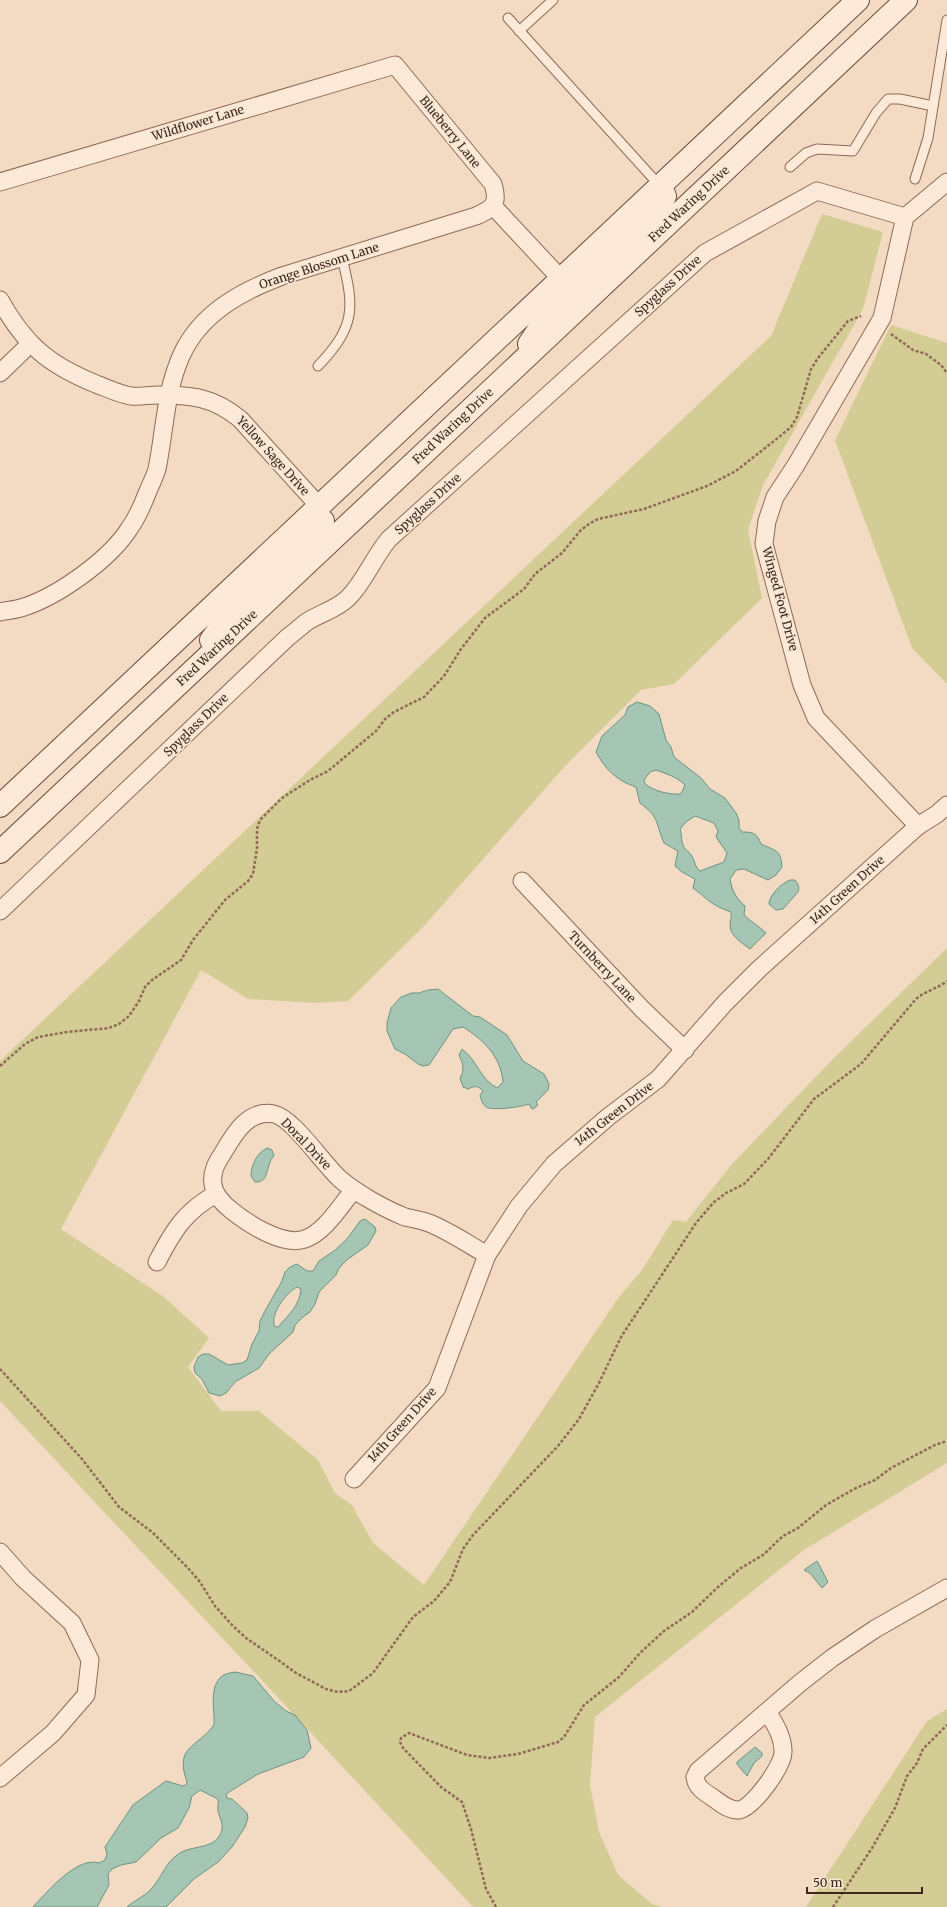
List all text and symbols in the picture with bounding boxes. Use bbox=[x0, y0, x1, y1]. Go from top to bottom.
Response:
street label: Blueberry Lane bbox=[417, 93, 484, 171]
street label: Wildflower Lane bbox=[149, 101, 246, 144]
street label: Fred Waring Drive bbox=[645, 162, 732, 245]
street label: Orange Blossom Lane bbox=[257, 239, 381, 292]
street label: Spyglass Drive bbox=[631, 252, 704, 319]
street label: Fred Waring Drive bbox=[409, 384, 496, 467]
street label: Yellow Sage Drive bbox=[233, 412, 313, 498]
street label: Spyglass Drive bbox=[391, 470, 464, 537]
street label: Winged Foot Drive bbox=[759, 544, 802, 653]
street label: Fred Waring Drive bbox=[173, 606, 260, 689]
street label: Spyglass Drive bbox=[160, 690, 231, 759]
street label: 14th Green Drive bbox=[806, 852, 887, 927]
street label: Turnberry Lane bbox=[565, 928, 639, 1005]
street label: 14th Green Drive bbox=[571, 1078, 656, 1149]
street label: Doral Drive bbox=[278, 1115, 335, 1173]
street label: 14th Green Drive bbox=[364, 1384, 439, 1465]
scale bar bbox=[807, 1869, 922, 1895]
text: 50 m bbox=[813, 1875, 842, 1890]

